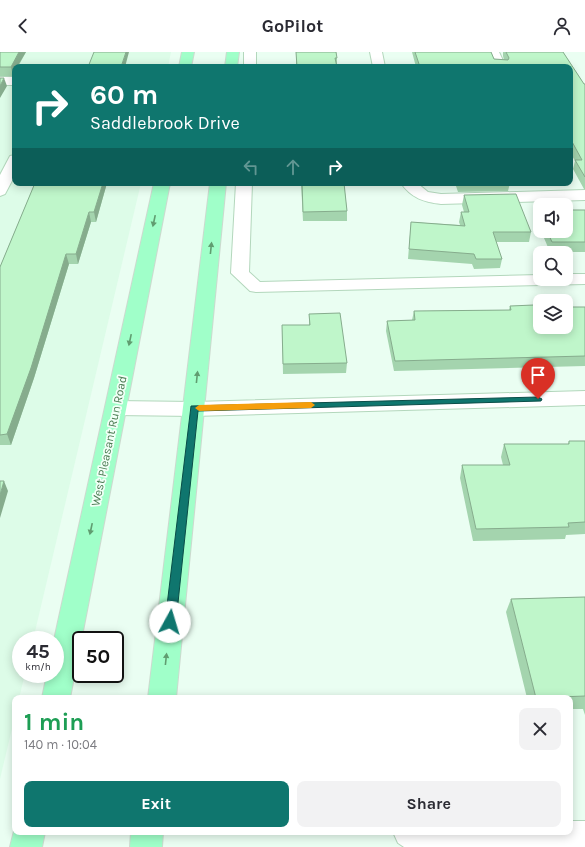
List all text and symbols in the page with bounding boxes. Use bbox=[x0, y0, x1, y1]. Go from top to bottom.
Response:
icon: back bbox=[12, 15, 34, 37]
text: GoPilot bbox=[262, 15, 323, 37]
icon: person bbox=[551, 15, 573, 37]
text: 60 m bbox=[90, 78, 158, 111]
icon: right bbox=[24, 80, 76, 132]
text: Saddlebrook Drive bbox=[90, 112, 240, 134]
icon: left bbox=[240, 156, 262, 178]
icon: ahead bbox=[282, 156, 304, 178]
icon: right bbox=[324, 156, 346, 178]
map controls bbox=[533, 198, 573, 334]
button: sound bbox=[533, 198, 573, 238]
one-way arrow bbox=[150, 215, 156, 227]
one-way arrow bbox=[208, 242, 215, 254]
button: search bbox=[533, 246, 573, 286]
button: layers bbox=[533, 294, 573, 334]
one-way arrow bbox=[126, 334, 132, 346]
pin bbox=[521, 358, 555, 399]
icon: arrive bbox=[527, 364, 549, 386]
one-way arrow bbox=[194, 371, 201, 383]
street label: West Pleasant Run Road bbox=[88, 375, 130, 507]
one-way arrow bbox=[87, 523, 93, 535]
position arrow bbox=[149, 601, 191, 643]
speed limit sign: 50 bbox=[72, 631, 124, 683]
text: 45 bbox=[26, 640, 50, 663]
one-way arrow bbox=[163, 653, 169, 665]
text: km/h bbox=[25, 661, 51, 673]
text: 1 min bbox=[24, 708, 84, 736]
button: close bbox=[519, 708, 561, 750]
text: 140 m · 10:04 bbox=[24, 737, 97, 752]
button: Exit bbox=[24, 781, 289, 827]
button: Share bbox=[297, 781, 561, 827]

